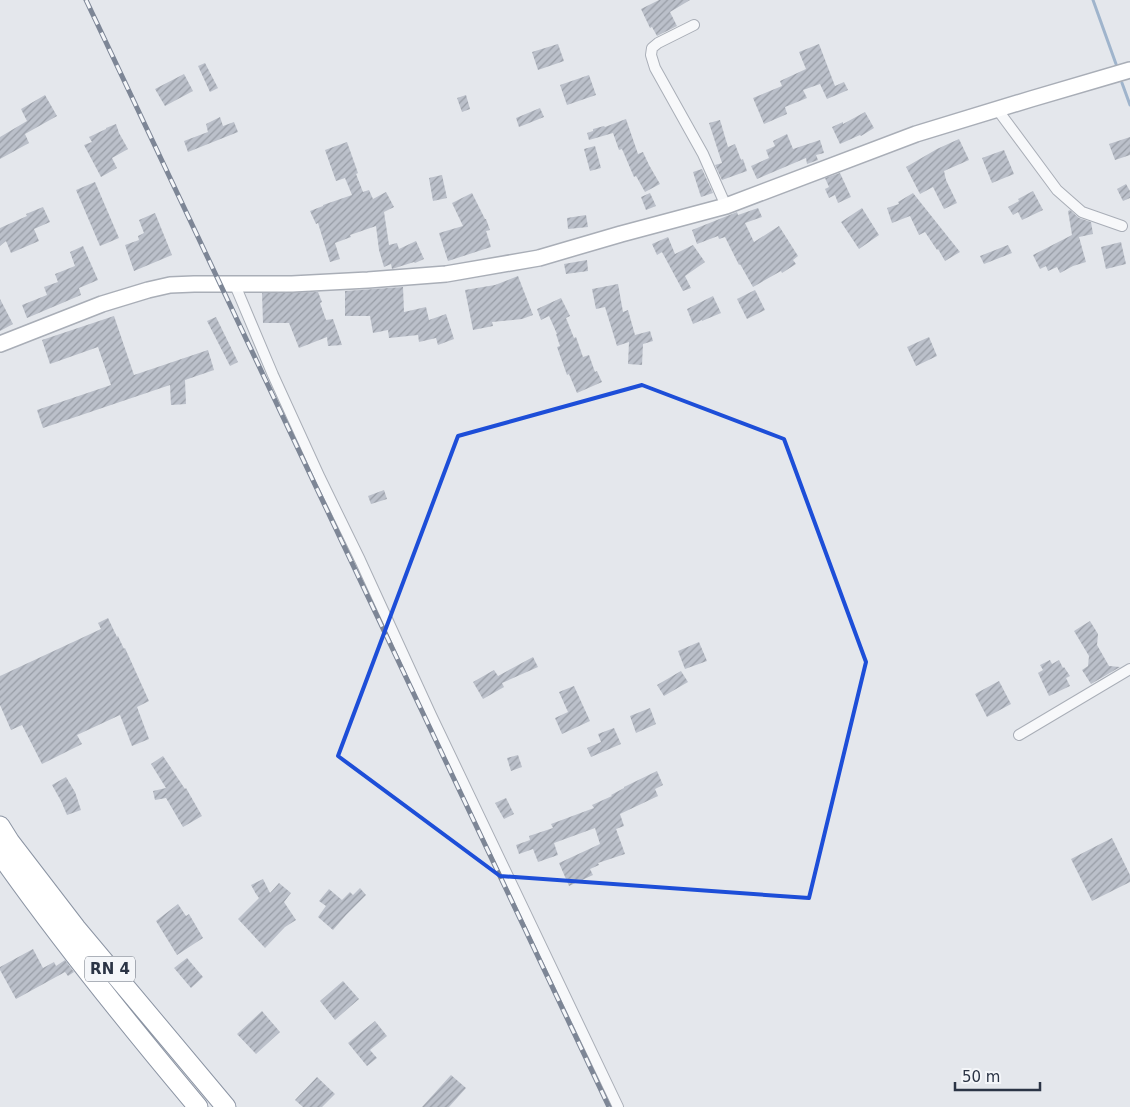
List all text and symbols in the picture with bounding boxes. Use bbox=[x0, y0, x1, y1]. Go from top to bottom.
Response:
road number: RN 4 bbox=[85, 956, 135, 982]
scale bar bbox=[955, 1060, 1040, 1092]
text: 50 m bbox=[962, 1068, 1000, 1086]

